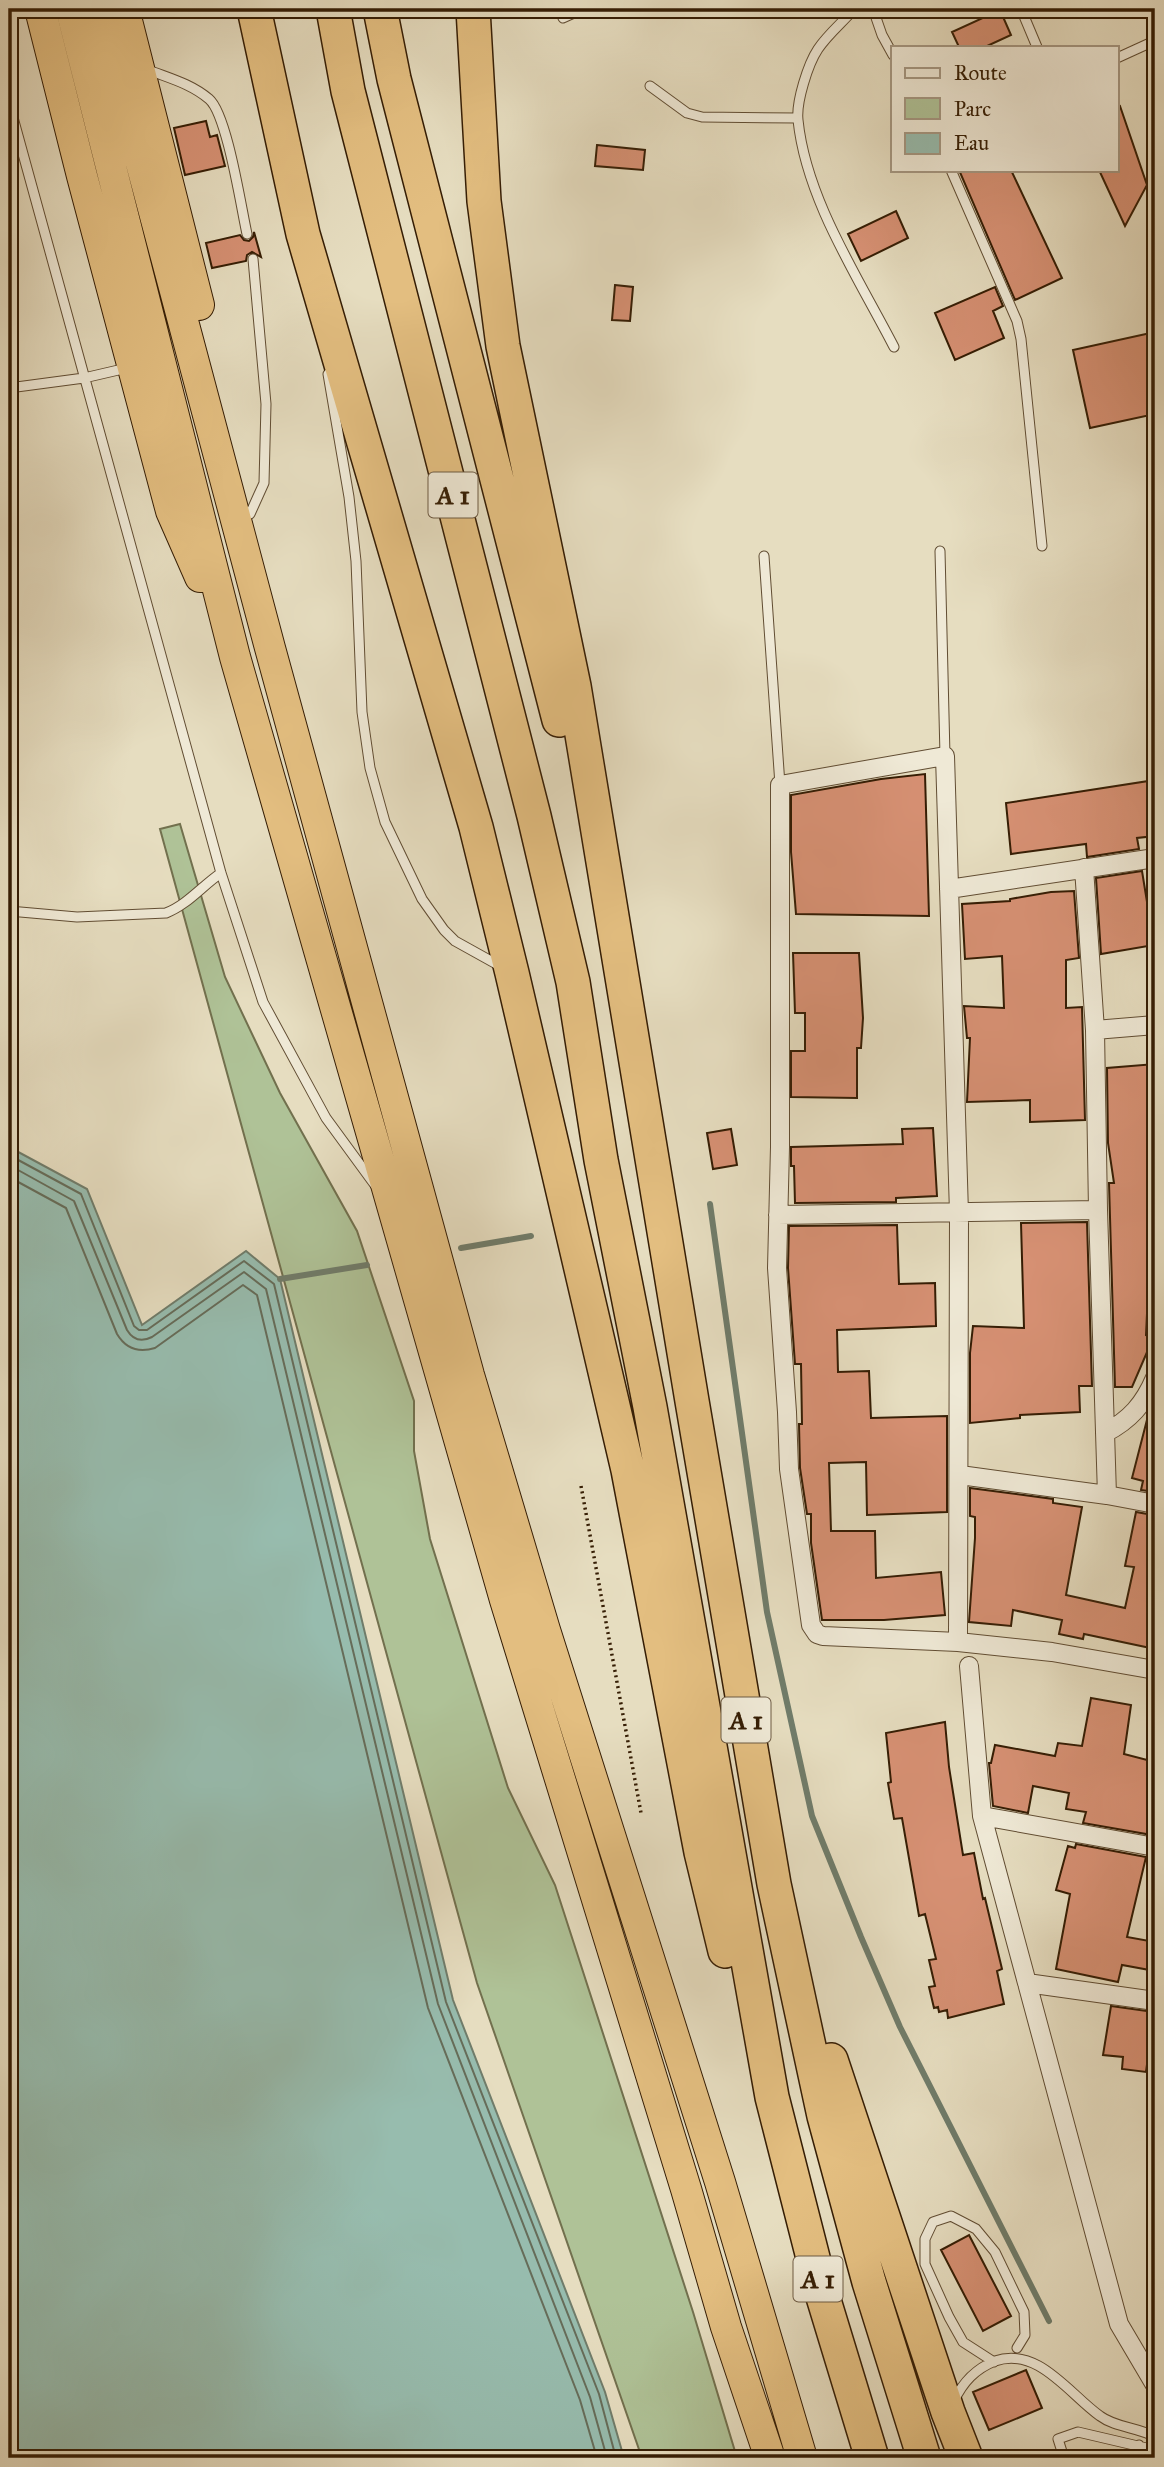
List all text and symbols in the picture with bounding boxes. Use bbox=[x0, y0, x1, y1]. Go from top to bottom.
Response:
legend bbox=[891, 46, 1118, 172]
text: Route bbox=[954, 60, 1007, 86]
text: Parc bbox=[954, 96, 991, 122]
text: Eau bbox=[954, 130, 989, 156]
road number: A 1 bbox=[428, 472, 477, 517]
road number: A 1 bbox=[722, 1698, 770, 1742]
road number: A 1 bbox=[794, 2256, 842, 2302]

